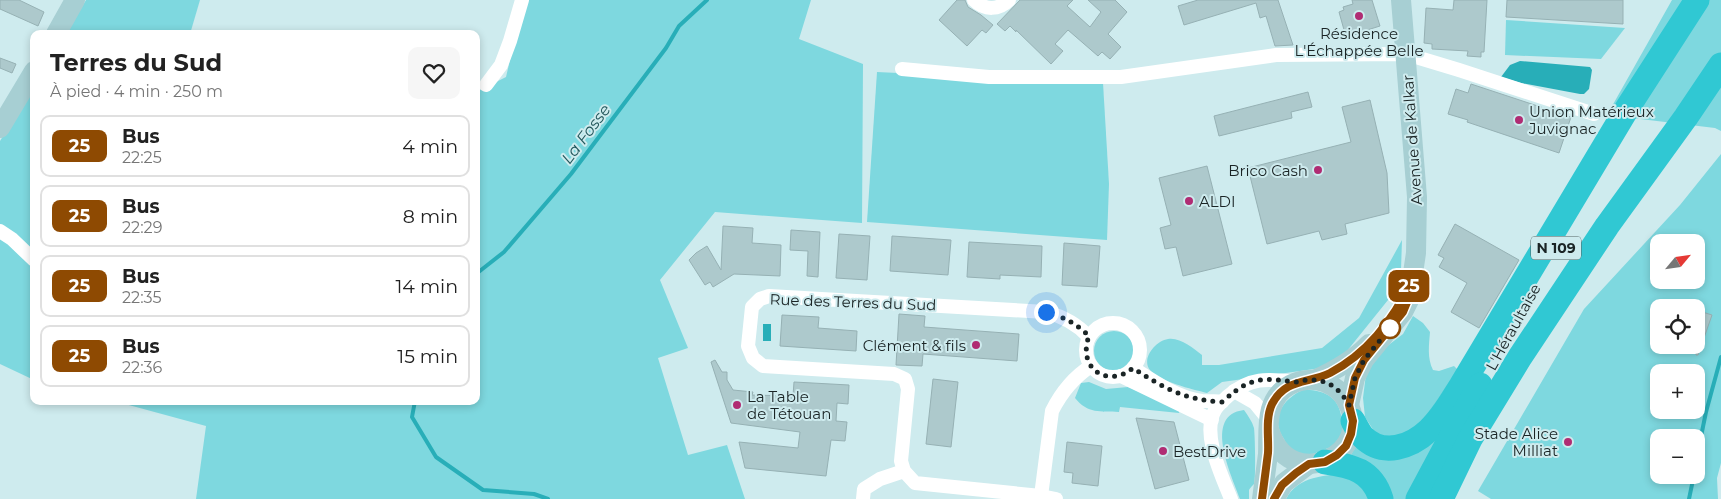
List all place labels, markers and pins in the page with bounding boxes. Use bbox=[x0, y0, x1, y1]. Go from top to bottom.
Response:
marker: Résidence L'Échappée Belle bbox=[1353, 10, 1365, 22]
place label: Résidence L'Échappée Belle bbox=[1295, 24, 1424, 60]
place label: Union Matérieux Juvignac bbox=[1528, 102, 1654, 138]
marker: Union Matérieux Juvignac bbox=[1513, 114, 1525, 126]
place label: Brico Cash bbox=[1228, 161, 1308, 180]
marker: Brico Cash bbox=[1312, 164, 1324, 176]
place label: ALDI bbox=[1199, 192, 1236, 211]
marker: ALDI bbox=[1183, 195, 1195, 207]
unlabelled marker bbox=[1379, 317, 1401, 339]
place label: Clément & fils bbox=[863, 336, 966, 355]
marker: Clément & fils bbox=[970, 339, 982, 351]
place label: La Table de Tétouan bbox=[747, 387, 831, 423]
marker: La Table de Tétouan bbox=[731, 399, 743, 411]
place label: Stade Alice Milliat bbox=[1475, 424, 1558, 460]
marker: Stade Alice Milliat bbox=[1562, 436, 1574, 448]
place label: BestDrive bbox=[1173, 442, 1246, 461]
marker: BestDrive bbox=[1157, 445, 1169, 457]

